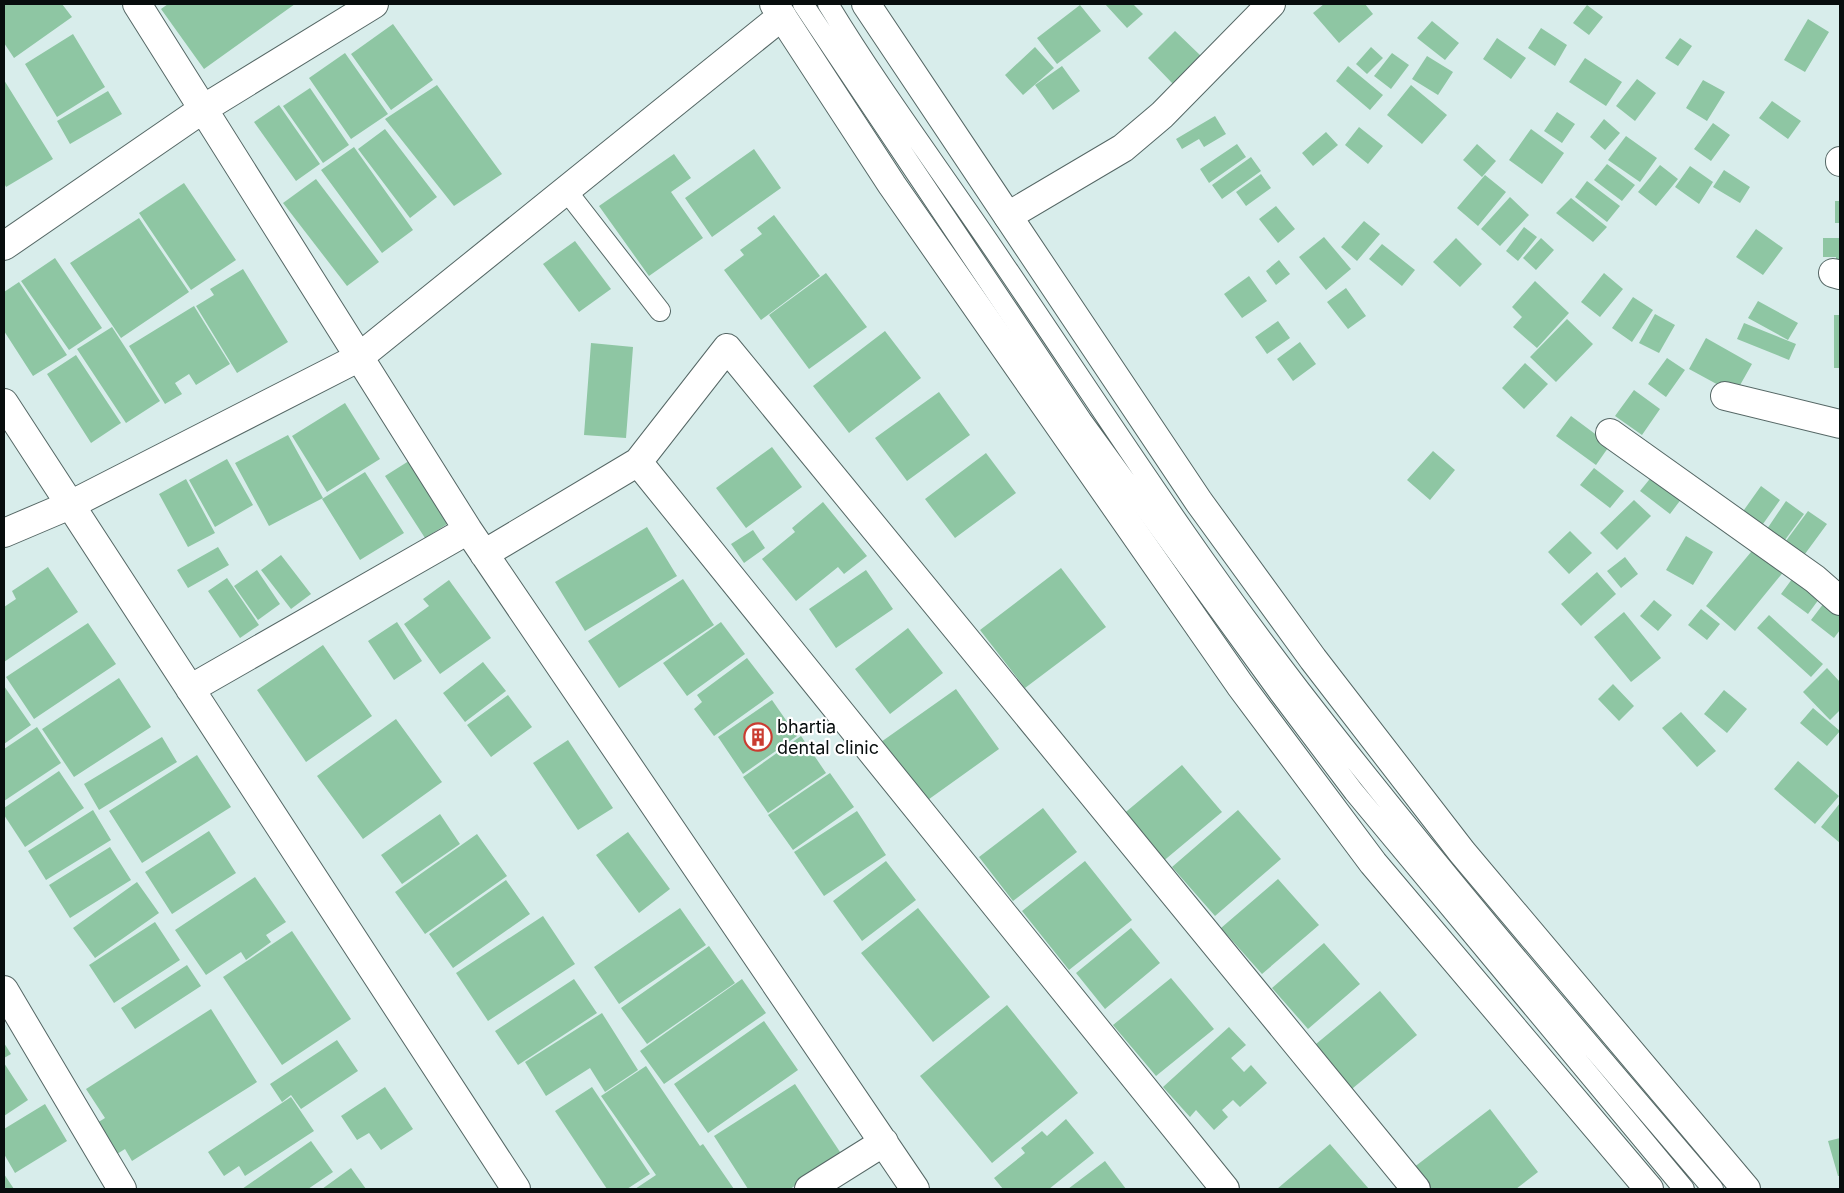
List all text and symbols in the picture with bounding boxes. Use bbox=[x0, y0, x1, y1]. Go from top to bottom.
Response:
place label: bhartia dental clinic bbox=[777, 716, 879, 758]
building icon: bhartia dental clinic bbox=[743, 722, 773, 752]

